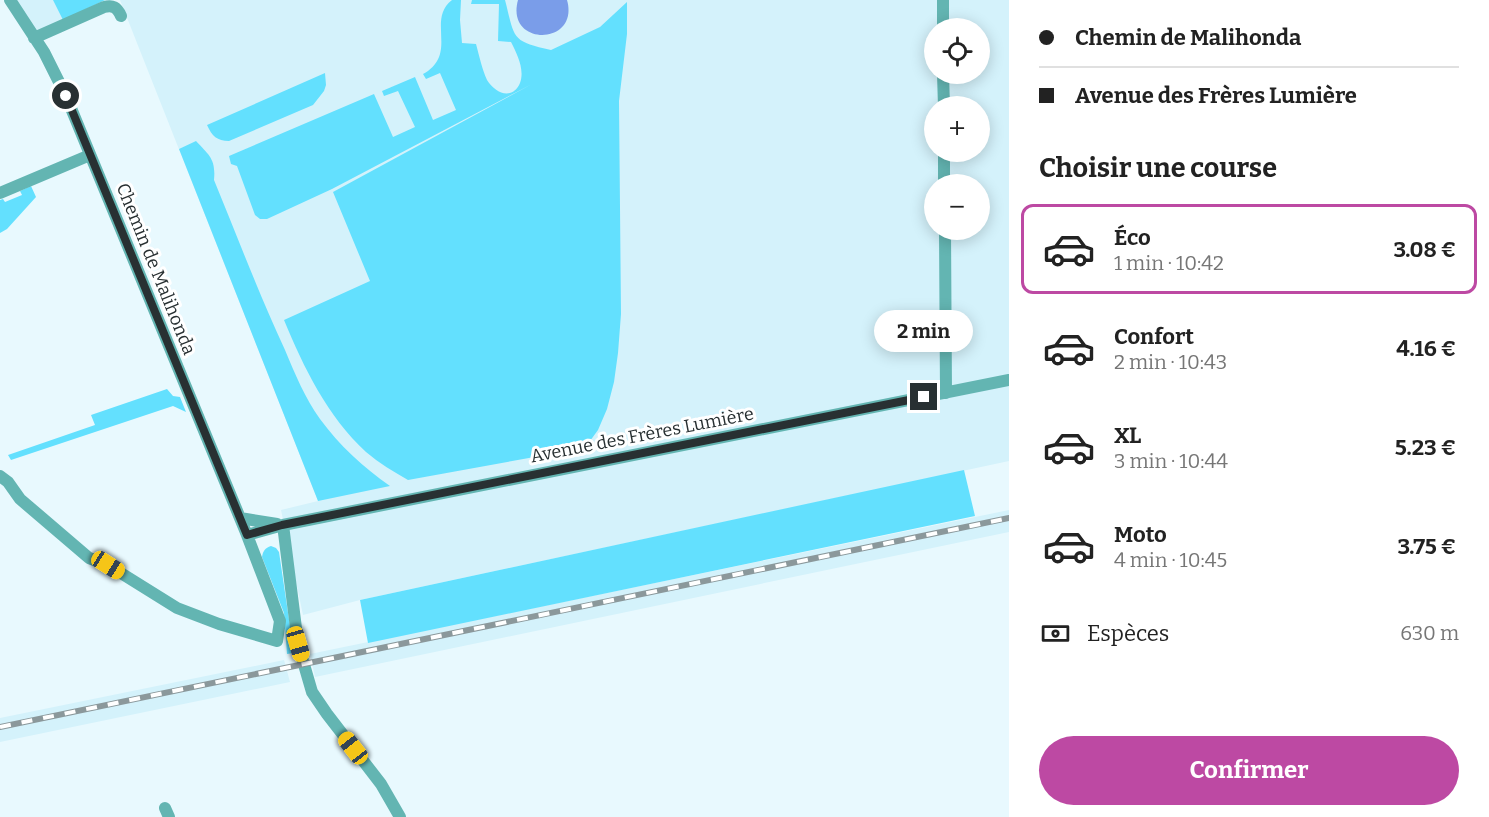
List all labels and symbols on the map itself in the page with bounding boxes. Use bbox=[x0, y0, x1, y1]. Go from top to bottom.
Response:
route start bbox=[52, 82, 79, 109]
street label: Chemin de Malihonda bbox=[111, 180, 201, 358]
callout: 2 min bbox=[874, 310, 974, 352]
route end bbox=[910, 383, 937, 410]
street label: Avenue des Frères Lumière bbox=[528, 403, 756, 467]
car bbox=[88, 548, 128, 582]
car bbox=[284, 624, 312, 664]
car bbox=[335, 728, 371, 768]

